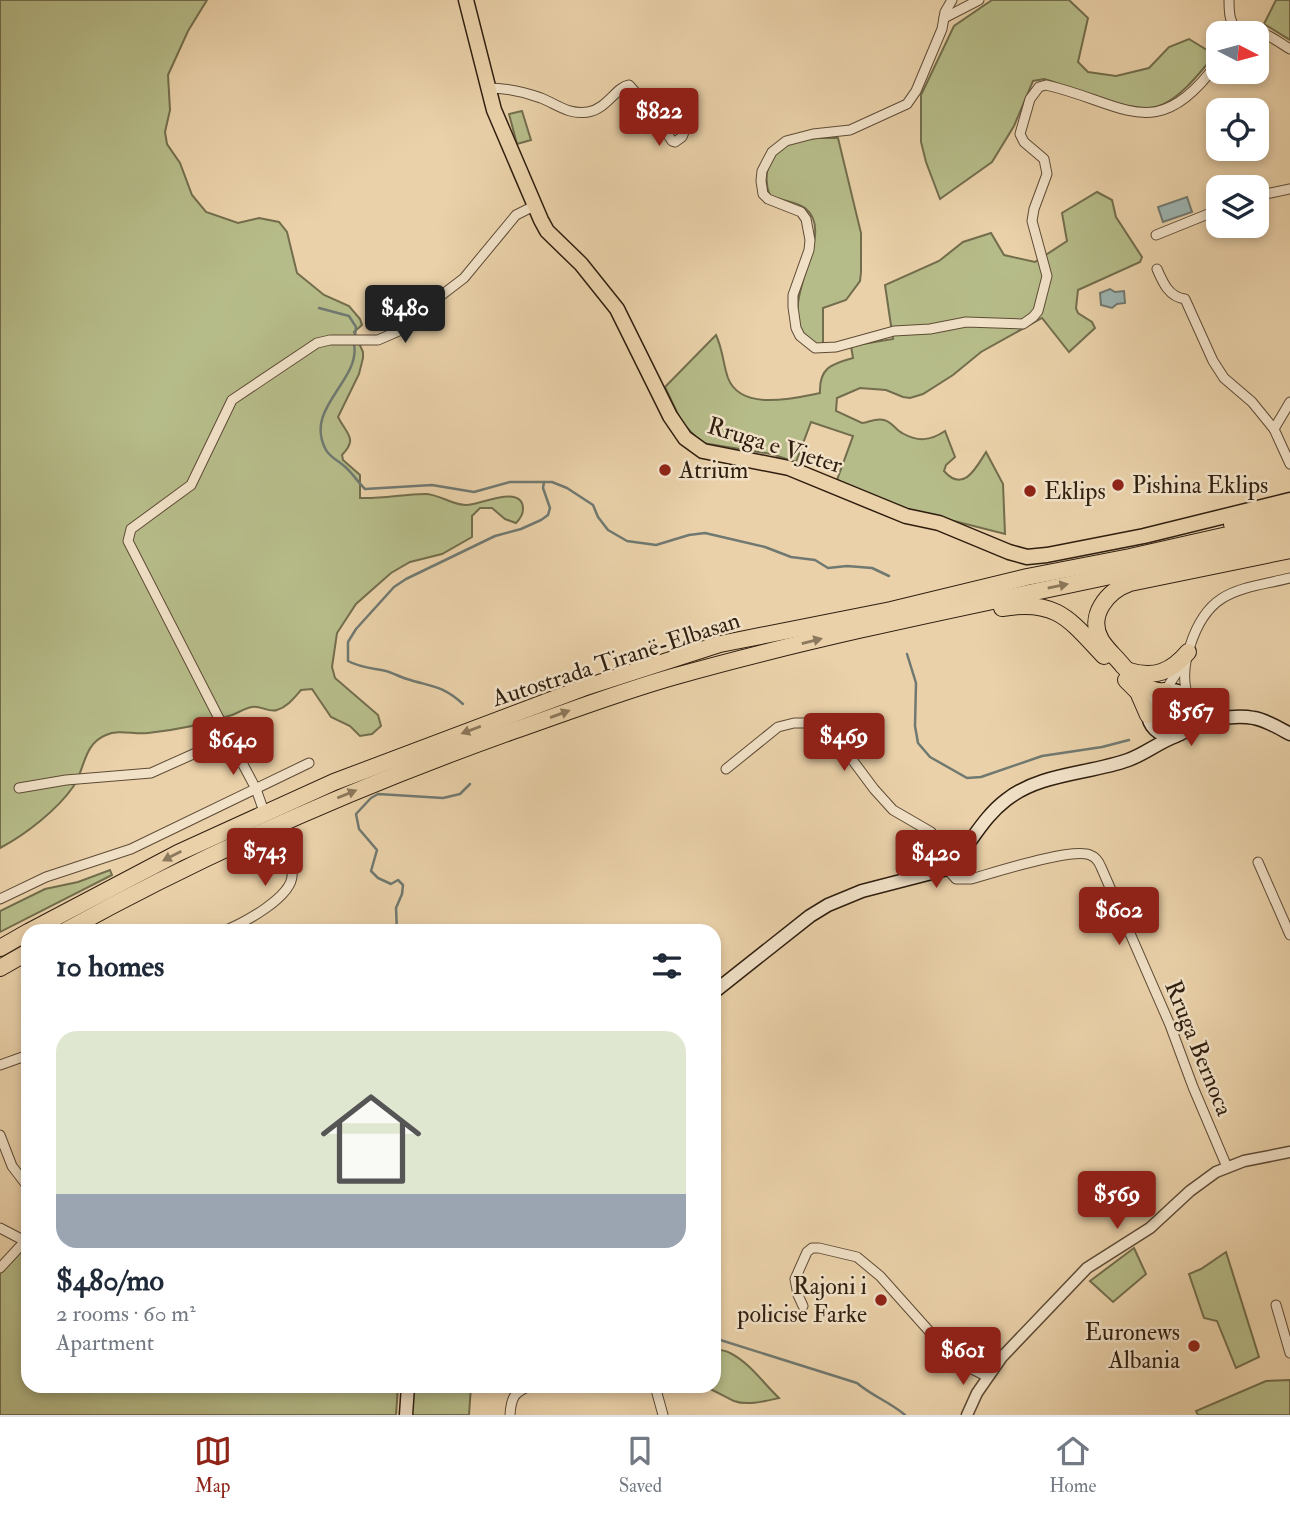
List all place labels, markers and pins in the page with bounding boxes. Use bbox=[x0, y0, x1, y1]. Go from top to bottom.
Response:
pin: $822 bbox=[618, 88, 700, 148]
pin: $480 bbox=[364, 286, 446, 345]
place label: Atrium bbox=[678, 455, 749, 486]
marker: Atrium bbox=[657, 462, 673, 478]
place label: Pishina Eklips bbox=[1132, 470, 1268, 501]
place label: Eklips bbox=[1044, 476, 1106, 507]
marker: Pishina Eklips bbox=[1110, 477, 1126, 493]
marker: Eklips bbox=[1022, 483, 1038, 499]
pin: $567 bbox=[1150, 688, 1232, 748]
pin: $469 bbox=[803, 714, 885, 773]
pin: $640 bbox=[192, 718, 274, 777]
pin: $743 bbox=[224, 828, 306, 888]
pin: $420 bbox=[895, 830, 977, 890]
pin: $602 bbox=[1078, 888, 1160, 947]
pin: $569 bbox=[1076, 1172, 1158, 1231]
place label: Rajoni i policise Farke bbox=[736, 1271, 867, 1330]
marker: Rajoni i policise Farke bbox=[873, 1292, 889, 1308]
place label: Euronews Albania bbox=[1084, 1317, 1181, 1376]
pin: $601 bbox=[922, 1328, 1004, 1387]
marker: Euronews Albania bbox=[1186, 1338, 1202, 1354]

